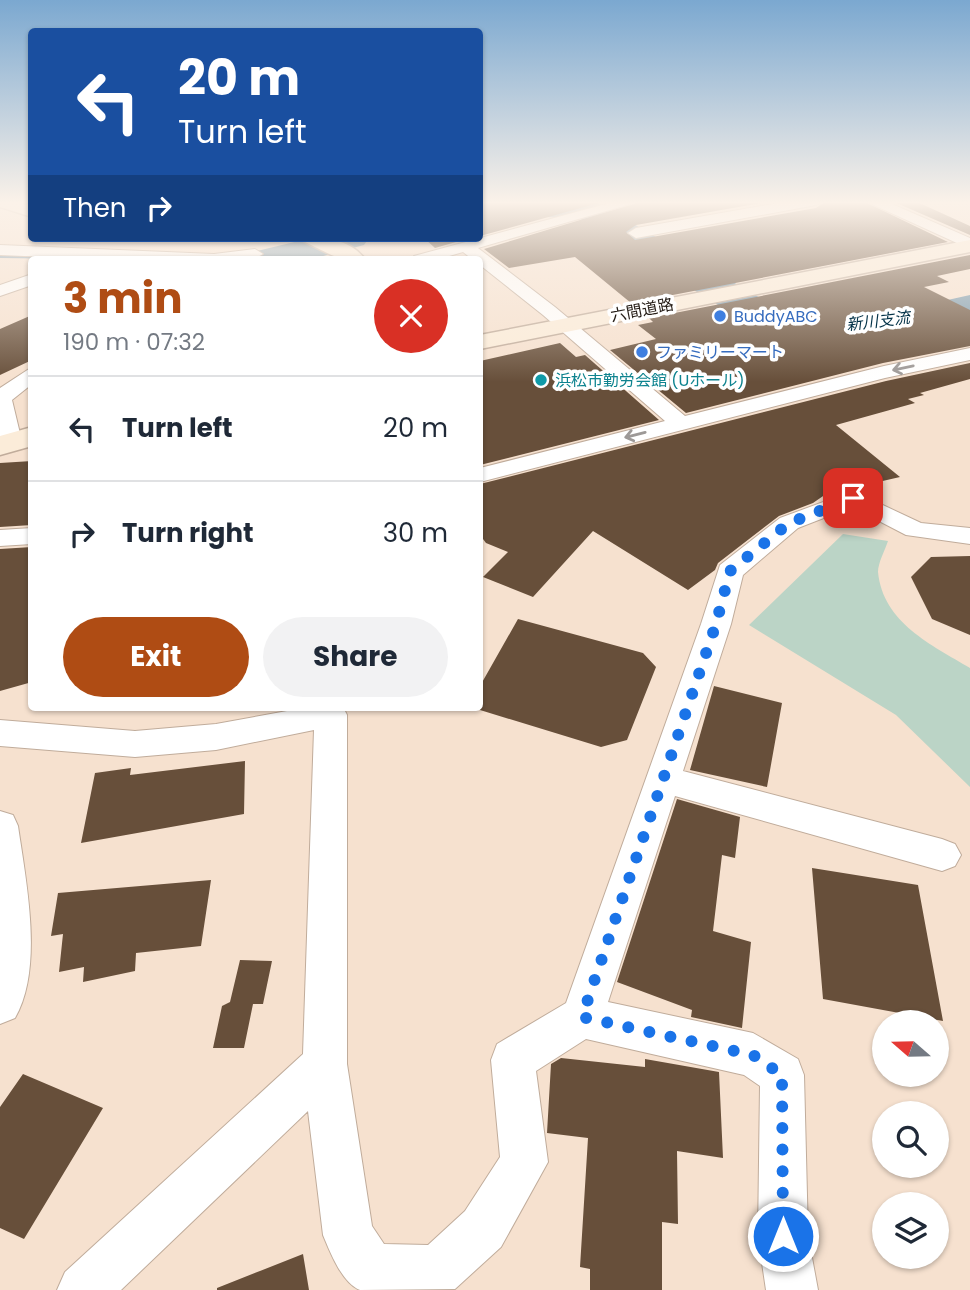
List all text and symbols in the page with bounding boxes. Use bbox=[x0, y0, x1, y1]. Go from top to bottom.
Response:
text: 20 m bbox=[178, 44, 300, 112]
icon: left bbox=[63, 56, 154, 147]
text: Turn left bbox=[178, 109, 307, 154]
icon: right bbox=[140, 189, 178, 227]
text: Then bbox=[63, 190, 126, 226]
text: 3 min bbox=[63, 269, 183, 328]
button: close bbox=[374, 279, 448, 353]
street label: 六間道路 bbox=[608, 293, 676, 327]
place label: BuddyABC bbox=[734, 305, 818, 328]
water label: 新川支流 bbox=[845, 305, 914, 336]
marker: BuddyABC bbox=[712, 308, 728, 324]
text: 190 m · 07:32 bbox=[63, 326, 205, 358]
place label: ファミリーマート bbox=[656, 341, 784, 364]
marker: ファミリーマート bbox=[634, 344, 650, 360]
one-way arrow bbox=[892, 362, 915, 376]
place label: 浜松市勤労会館 (Uホール) bbox=[555, 369, 745, 392]
marker: 浜松市勤労会館 (Uホール) bbox=[533, 372, 549, 388]
icon: left bbox=[63, 410, 101, 448]
text: Turn left bbox=[122, 410, 233, 446]
text: 20 m bbox=[383, 410, 448, 446]
one-way arrow bbox=[624, 429, 647, 442]
pin bbox=[823, 468, 883, 528]
icon: arrive bbox=[834, 479, 872, 517]
icon: right bbox=[63, 515, 101, 553]
text: Turn right bbox=[122, 515, 254, 551]
text: 30 m bbox=[383, 515, 448, 551]
button: Exit bbox=[63, 617, 249, 697]
button: Share bbox=[263, 617, 448, 697]
north arrow bbox=[872, 1010, 948, 1087]
map controls bbox=[872, 1010, 949, 1269]
button: search bbox=[872, 1101, 949, 1178]
button: layers bbox=[872, 1192, 949, 1269]
position arrow bbox=[746, 1199, 820, 1273]

